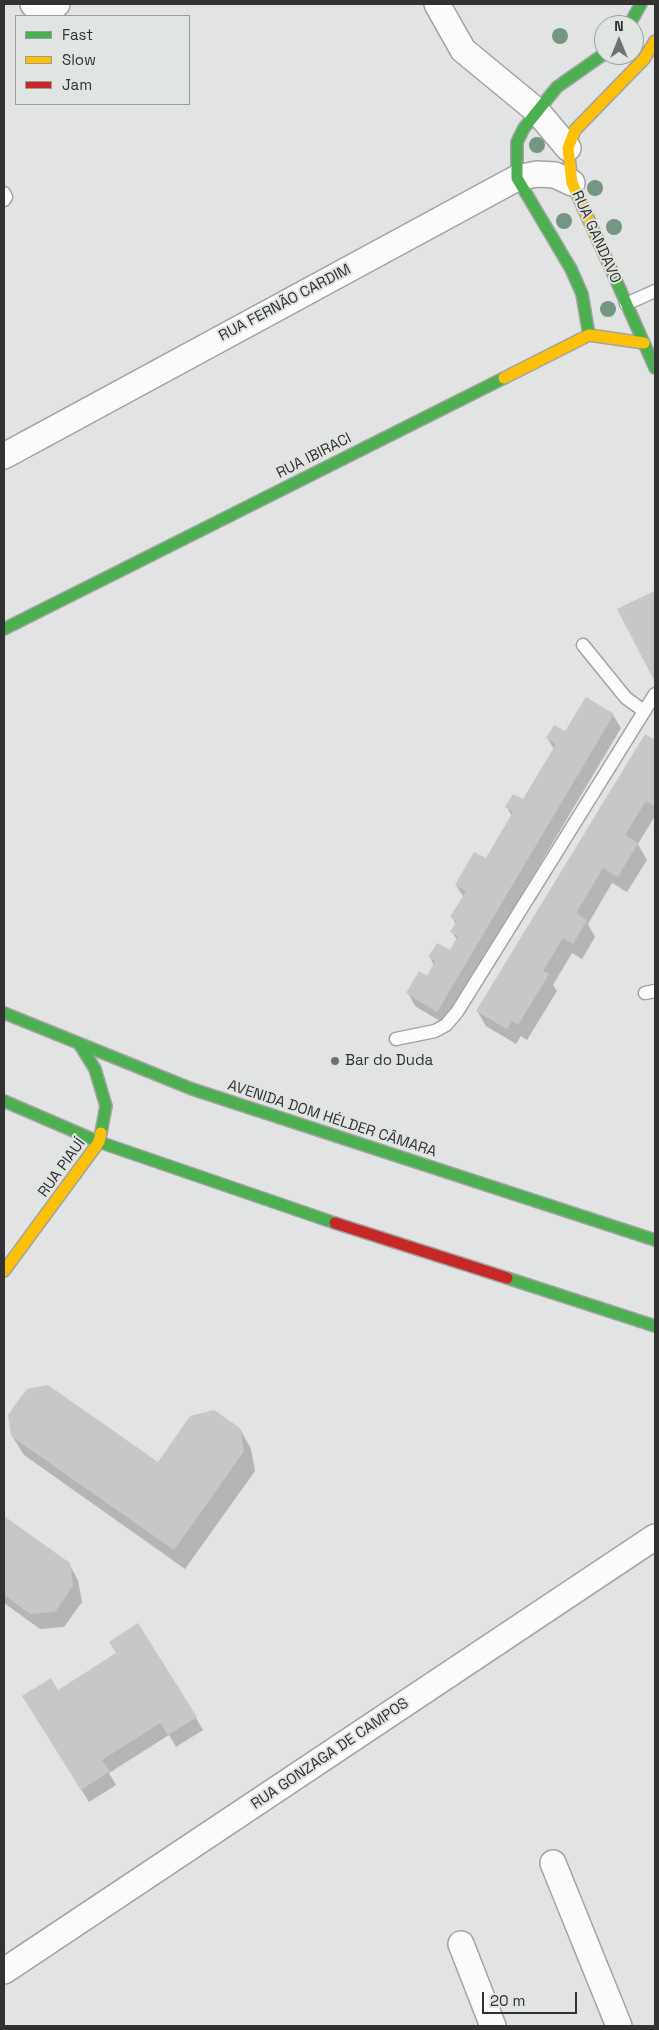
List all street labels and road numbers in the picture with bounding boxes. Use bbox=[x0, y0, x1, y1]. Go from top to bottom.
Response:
street label: RUA GANDAVO bbox=[568, 188, 624, 286]
street label: RUA FERNÃO CARDIM bbox=[216, 261, 354, 345]
street label: RUA IBIRACI bbox=[273, 429, 355, 483]
street label: AVENIDA DOM HÉLDER CÂMARA bbox=[225, 1077, 439, 1161]
street label: RUA PIAUÍ bbox=[35, 1135, 89, 1201]
street label: RUA GONZAGA DE CAMPOS bbox=[248, 1695, 412, 1813]

